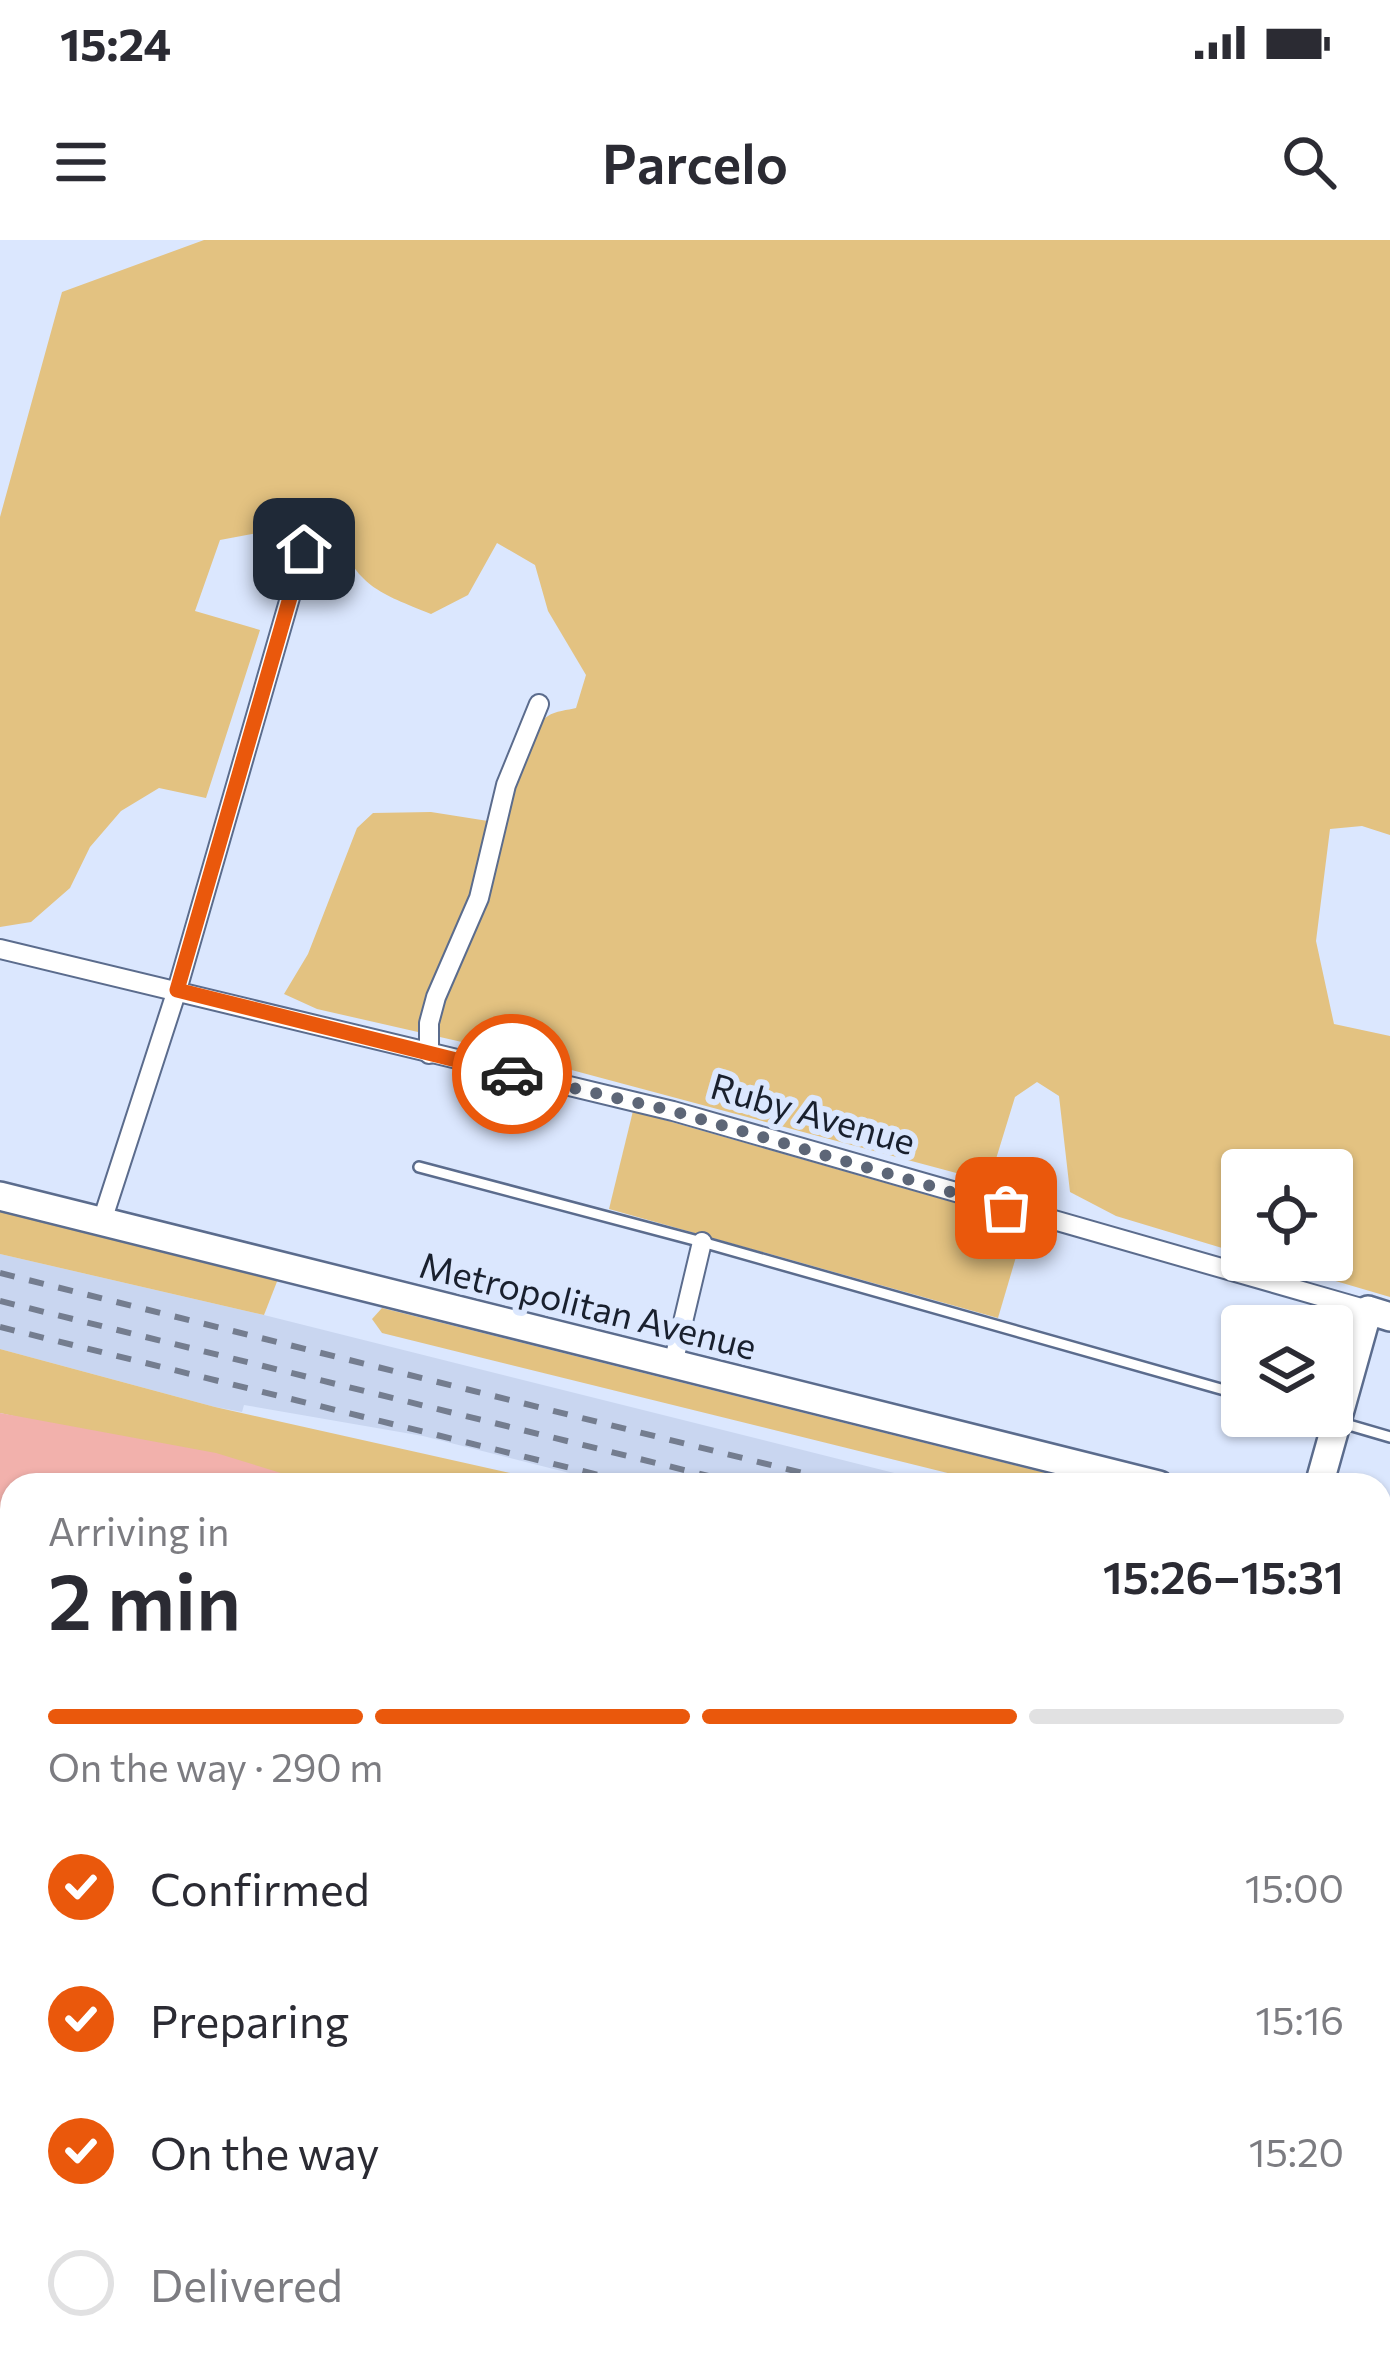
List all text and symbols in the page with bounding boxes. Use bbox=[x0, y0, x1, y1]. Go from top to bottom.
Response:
text: 15:24 bbox=[60, 15, 171, 70]
icon: menu bbox=[48, 129, 114, 195]
text: Parcelo bbox=[602, 129, 788, 195]
icon: search bbox=[1276, 129, 1342, 195]
pin bbox=[253, 498, 355, 600]
icon: home bbox=[271, 516, 337, 582]
courier bbox=[452, 1014, 572, 1134]
icon: car bbox=[479, 1041, 545, 1107]
street label: Ruby Avenue bbox=[706, 1062, 921, 1162]
map controls bbox=[1221, 1149, 1353, 1437]
button: locate bbox=[1221, 1149, 1353, 1281]
pin bbox=[955, 1157, 1057, 1259]
icon: bag bbox=[973, 1175, 1039, 1241]
street label: Metropolitan Avenue bbox=[416, 1241, 761, 1367]
button: layers bbox=[1221, 1305, 1353, 1437]
text: Arriving in bbox=[48, 1506, 229, 1554]
text: 15:26–15:31 bbox=[1103, 1548, 1344, 1603]
text: 2 min bbox=[48, 1551, 241, 1646]
text: On the way · 290 m bbox=[48, 1742, 383, 1790]
icon: check bbox=[48, 1854, 114, 1920]
text: Confirmed bbox=[150, 1860, 370, 1915]
text: 15:00 bbox=[1245, 1863, 1344, 1911]
icon: check bbox=[48, 1986, 114, 2052]
text: Preparing bbox=[150, 1992, 349, 2047]
text: 15:16 bbox=[1255, 1995, 1344, 2043]
icon: check bbox=[48, 2118, 114, 2184]
text: On the way bbox=[150, 2124, 380, 2179]
text: 15:20 bbox=[1249, 2127, 1344, 2175]
text: Delivered bbox=[150, 2256, 343, 2311]

